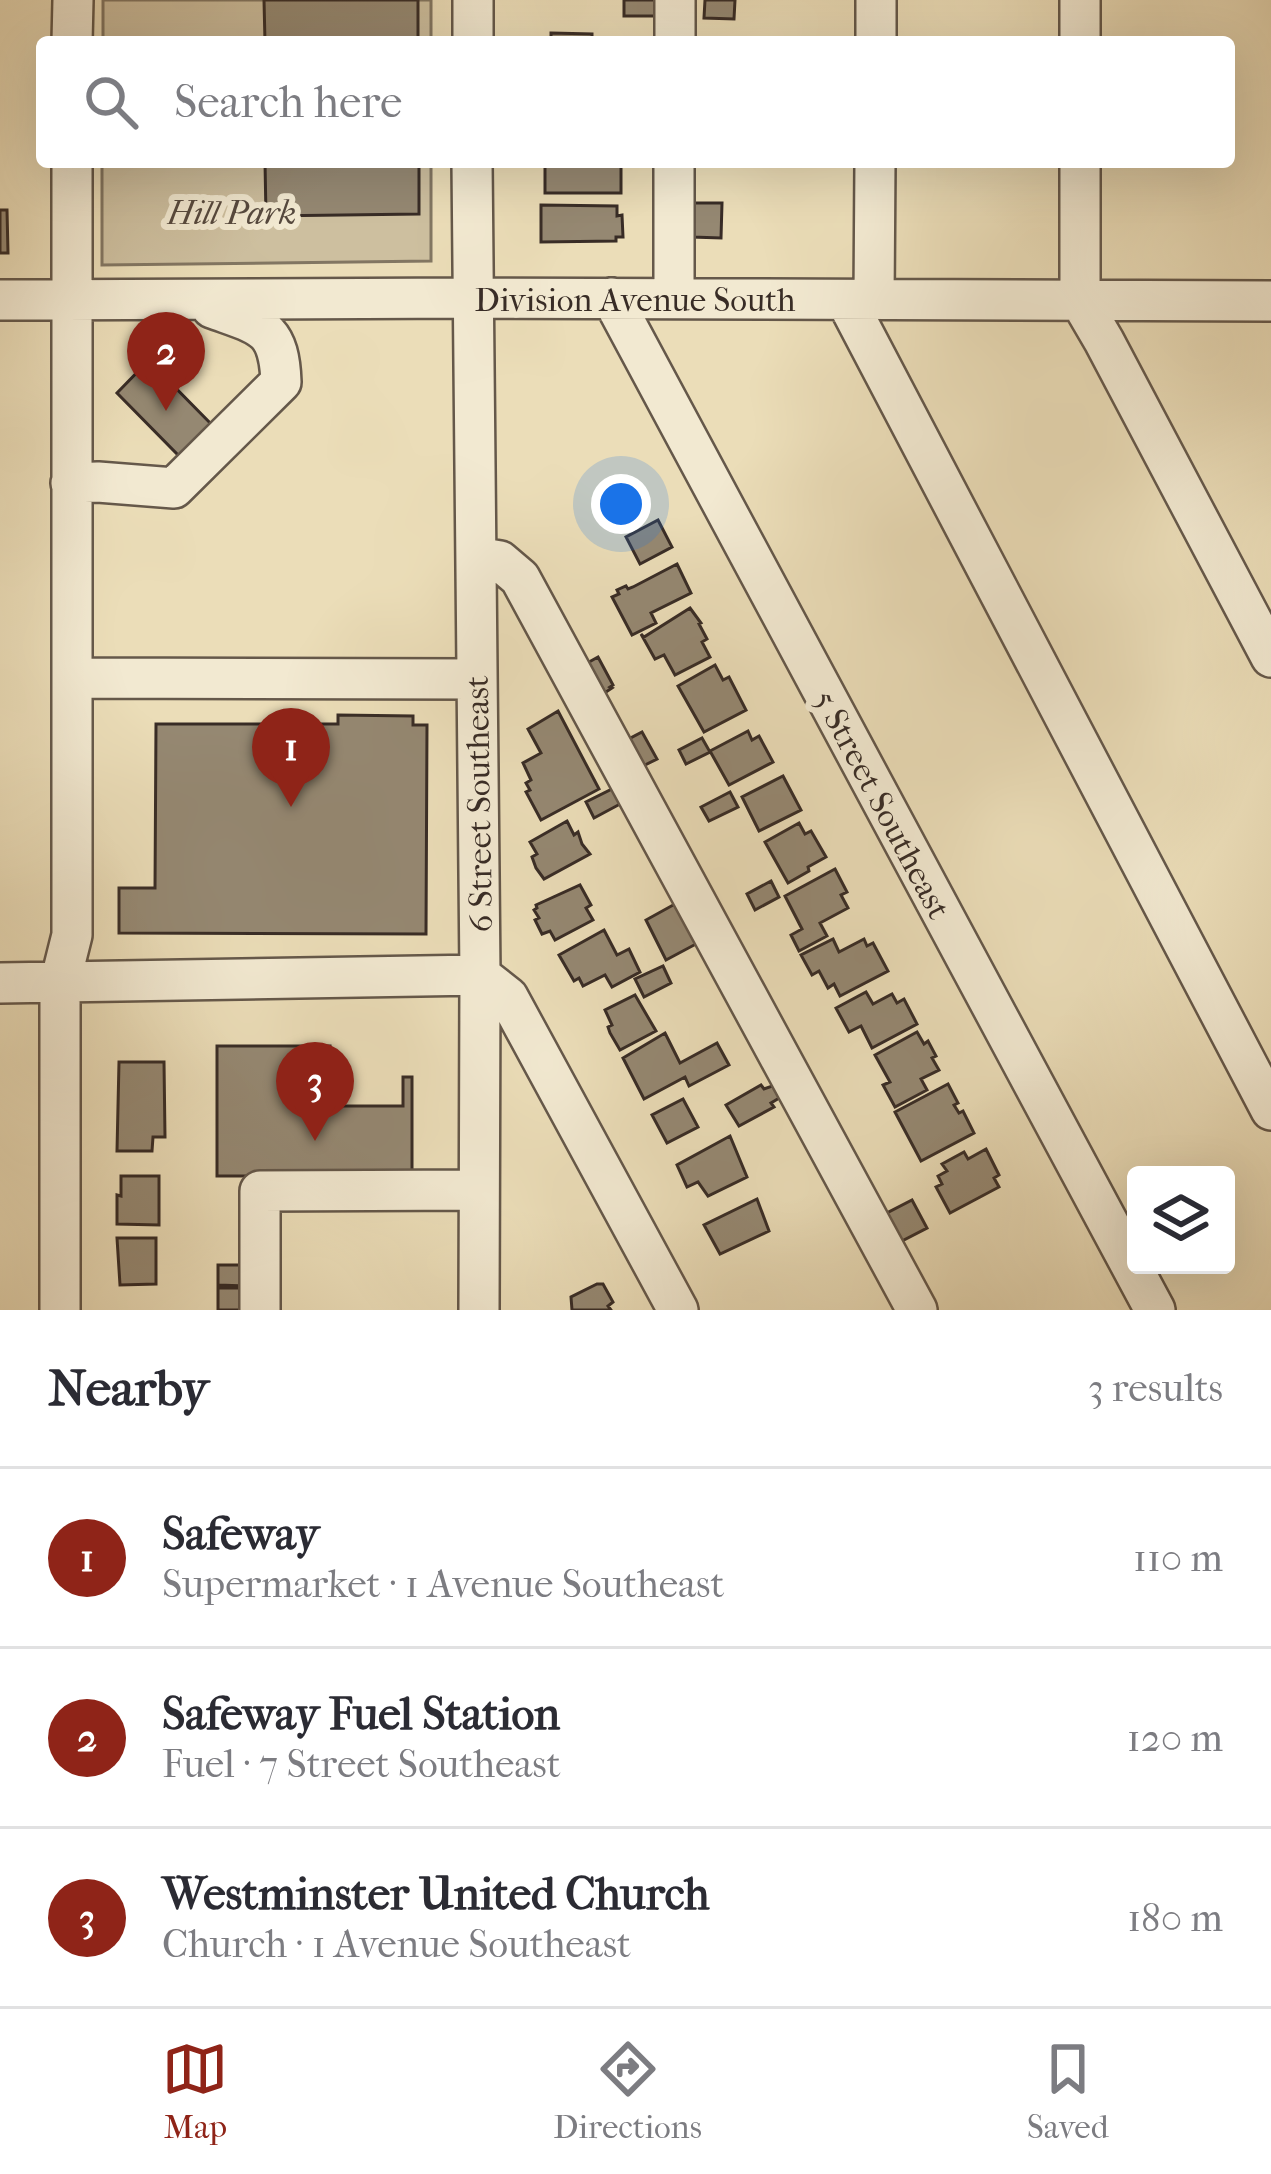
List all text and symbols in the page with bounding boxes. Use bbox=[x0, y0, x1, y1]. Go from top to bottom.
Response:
search box bbox=[36, 36, 1235, 168]
icon: search bbox=[78, 69, 144, 135]
text: Search here bbox=[174, 76, 402, 129]
park label: Hill Park bbox=[166, 194, 296, 233]
street label: Division Avenue South bbox=[474, 281, 796, 320]
pin: 2 bbox=[127, 312, 205, 411]
your location bbox=[591, 474, 651, 534]
street label: 6 Street Southeast bbox=[458, 675, 501, 933]
street label: 5 Street Southeast bbox=[805, 684, 958, 926]
pin: 1 bbox=[252, 708, 330, 807]
pin: 3 bbox=[276, 1042, 354, 1141]
map controls bbox=[1127, 1166, 1235, 1274]
button: layers bbox=[1127, 1166, 1235, 1274]
text: Nearby bbox=[48, 1358, 209, 1418]
text: 3 results bbox=[1088, 1365, 1223, 1411]
text: Safeway bbox=[162, 1508, 319, 1561]
text: 1 bbox=[80, 1535, 94, 1581]
text: 110 m bbox=[1133, 1535, 1223, 1581]
text: Supermarket · 1 Avenue Southeast bbox=[162, 1561, 724, 1607]
text: Safeway Fuel Station bbox=[162, 1688, 560, 1741]
text: 2 bbox=[77, 1715, 97, 1761]
text: 120 m bbox=[1127, 1715, 1223, 1761]
text: Fuel · 7 Street Southeast bbox=[162, 1741, 561, 1787]
text: Westminster United Church bbox=[162, 1868, 710, 1921]
text: 3 bbox=[79, 1895, 95, 1941]
text: 180 m bbox=[1127, 1895, 1223, 1941]
text: Church · 1 Avenue Southeast bbox=[162, 1921, 631, 1967]
tab: Map bbox=[162, 2036, 228, 2147]
tab: Directions bbox=[553, 2036, 702, 2147]
tab: Saved bbox=[1027, 2036, 1109, 2147]

